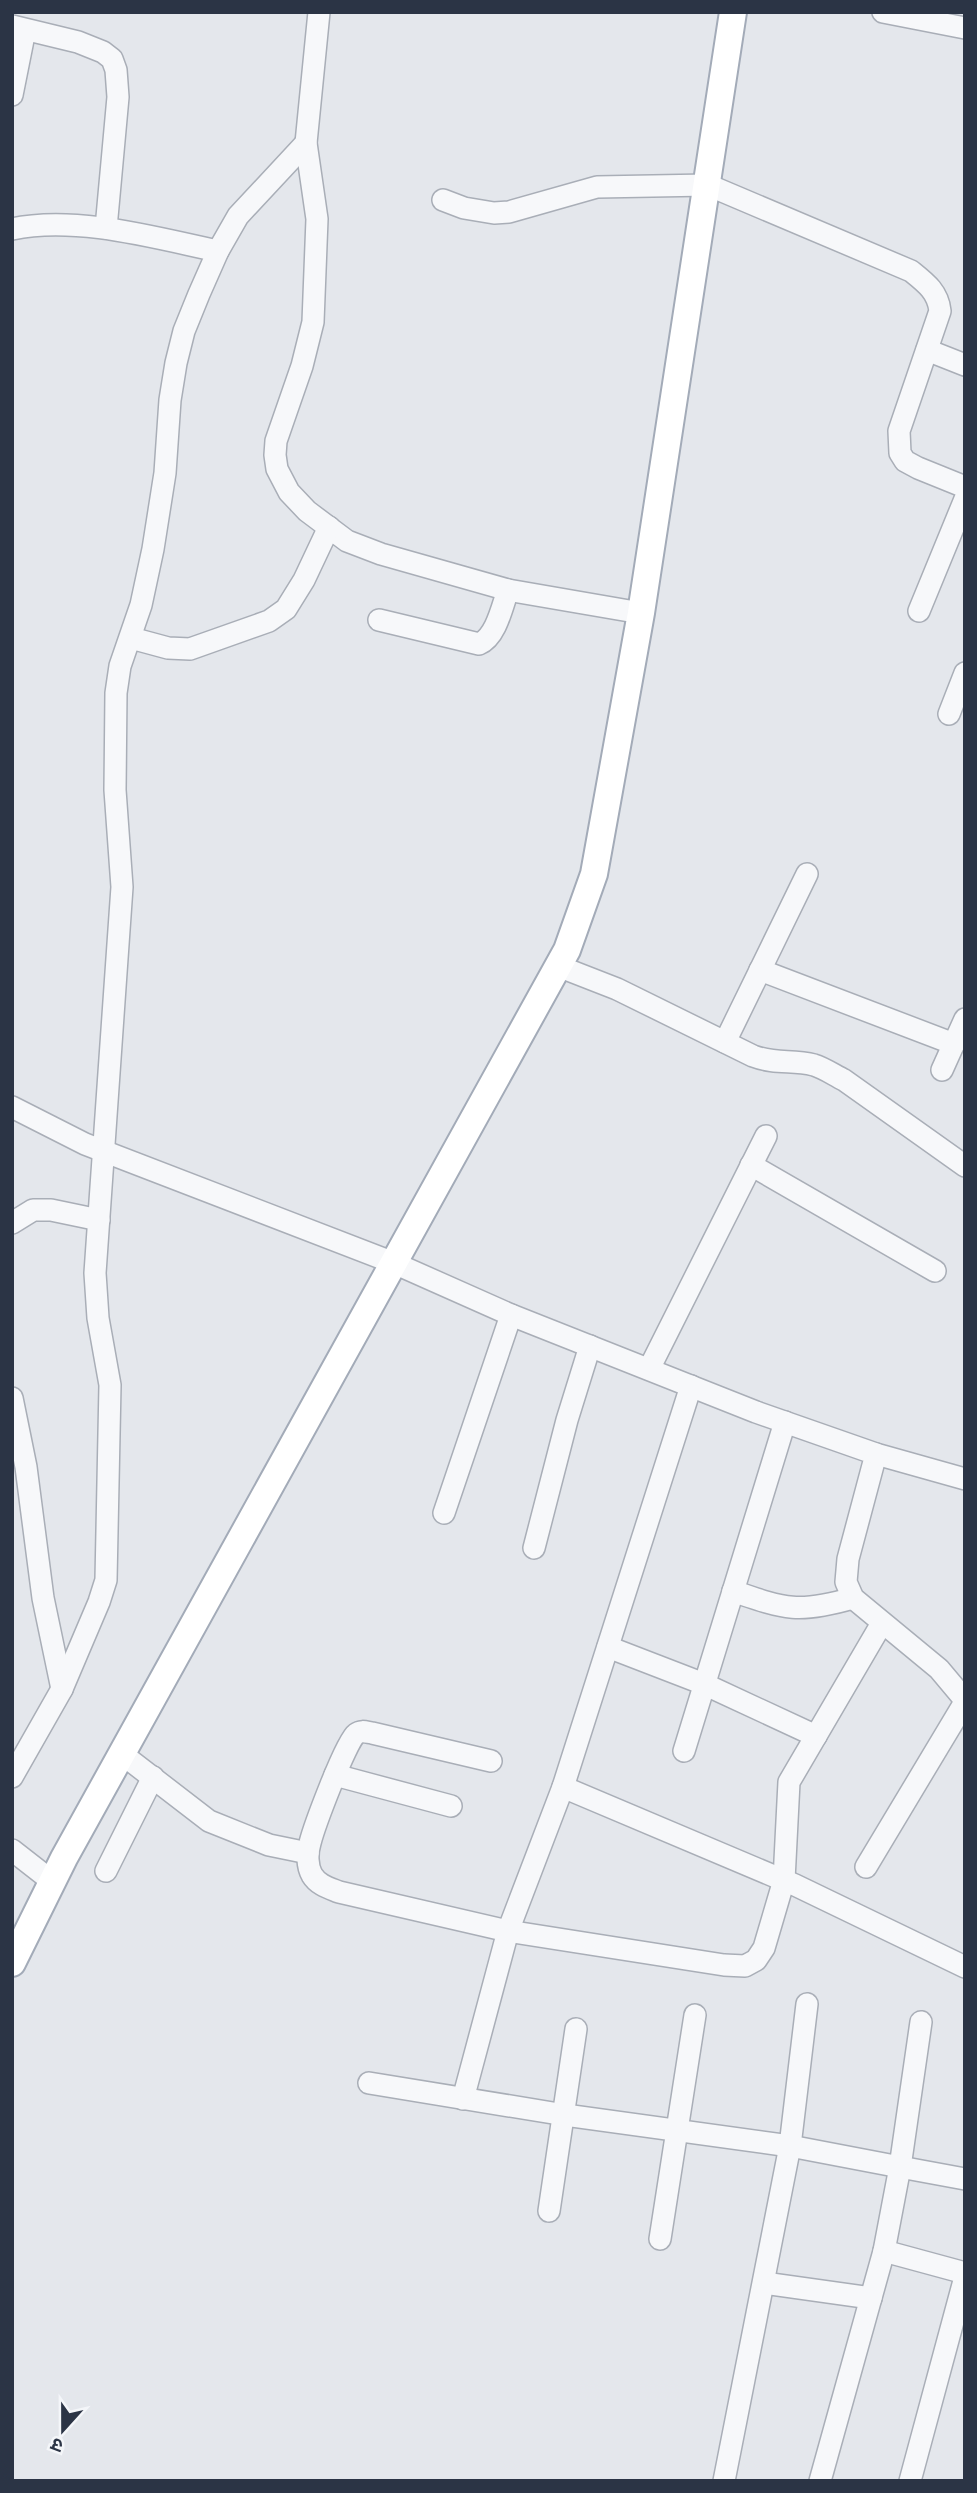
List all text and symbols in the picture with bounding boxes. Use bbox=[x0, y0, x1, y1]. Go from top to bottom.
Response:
north arrow bbox=[28, 2395, 98, 2465]
text: उ bbox=[47, 2432, 66, 2459]

